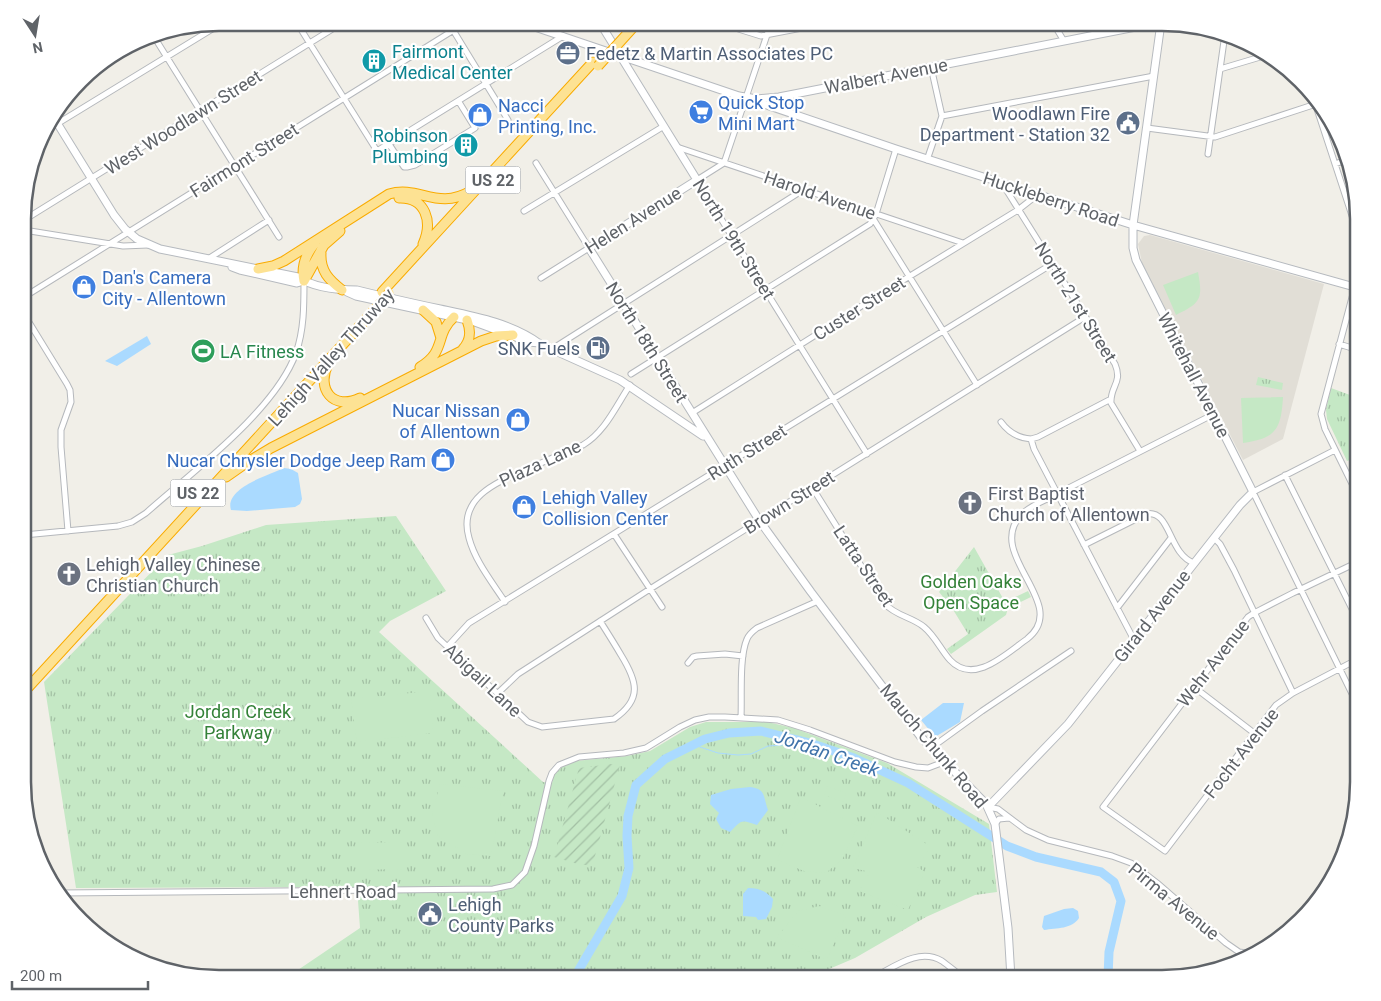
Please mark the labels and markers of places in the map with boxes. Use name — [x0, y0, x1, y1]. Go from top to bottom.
office icon: Fedetz & Martin Associates PC — [555, 40, 581, 66]
place label: Fairmont Medical Center — [392, 41, 513, 83]
place label: Fedetz & Martin Associates PC — [586, 43, 833, 64]
building icon: Fairmont Medical Center — [361, 48, 387, 74]
place label: Quick Stop Mini Mart — [718, 92, 804, 134]
place label: Nacci Printing, Inc. — [498, 95, 597, 137]
supermarket icon: Quick Stop Mini Mart — [688, 99, 714, 125]
shop icon: Nacci Printing, Inc. — [467, 102, 493, 128]
place label: Woodlawn Fire Department - Station 32 — [920, 103, 1110, 145]
public building icon: Woodlawn Fire Department - Station 32 — [1115, 110, 1141, 136]
place label: Robinson Plumbing — [372, 125, 448, 167]
building icon: Robinson Plumbing — [453, 132, 479, 158]
place label: Dan's Camera City - Allentown — [102, 267, 226, 309]
shop icon: Dan's Camera City - Allentown — [71, 274, 97, 300]
fuel station icon: SNK Fuels — [585, 335, 611, 361]
sports icon: LA Fitness — [190, 338, 216, 364]
place label: SNK Fuels — [498, 338, 580, 359]
place label: LA Fitness — [220, 341, 304, 362]
place label: Nucar Nissan of Allentown — [392, 400, 500, 442]
shop icon: Nucar Nissan of Allentown — [505, 407, 531, 433]
shop icon: Nucar Chrysler Dodge Jeep Ram — [430, 447, 456, 473]
place label: Nucar Chrysler Dodge Jeep Ram — [167, 450, 426, 471]
place label: First Baptist Church of Allentown — [988, 483, 1150, 525]
place label: Lehigh Valley Collision Center — [542, 487, 668, 529]
church icon: First Baptist Church of Allentown — [957, 490, 983, 516]
shop icon: Lehigh Valley Collision Center — [511, 494, 537, 520]
place label: Lehigh Valley Chinese Christian Church — [86, 554, 260, 596]
church icon: Lehigh Valley Chinese Christian Church — [56, 561, 82, 587]
place label: Lehigh County Parks — [448, 894, 554, 936]
public building icon: Lehigh County Parks — [417, 901, 443, 927]

